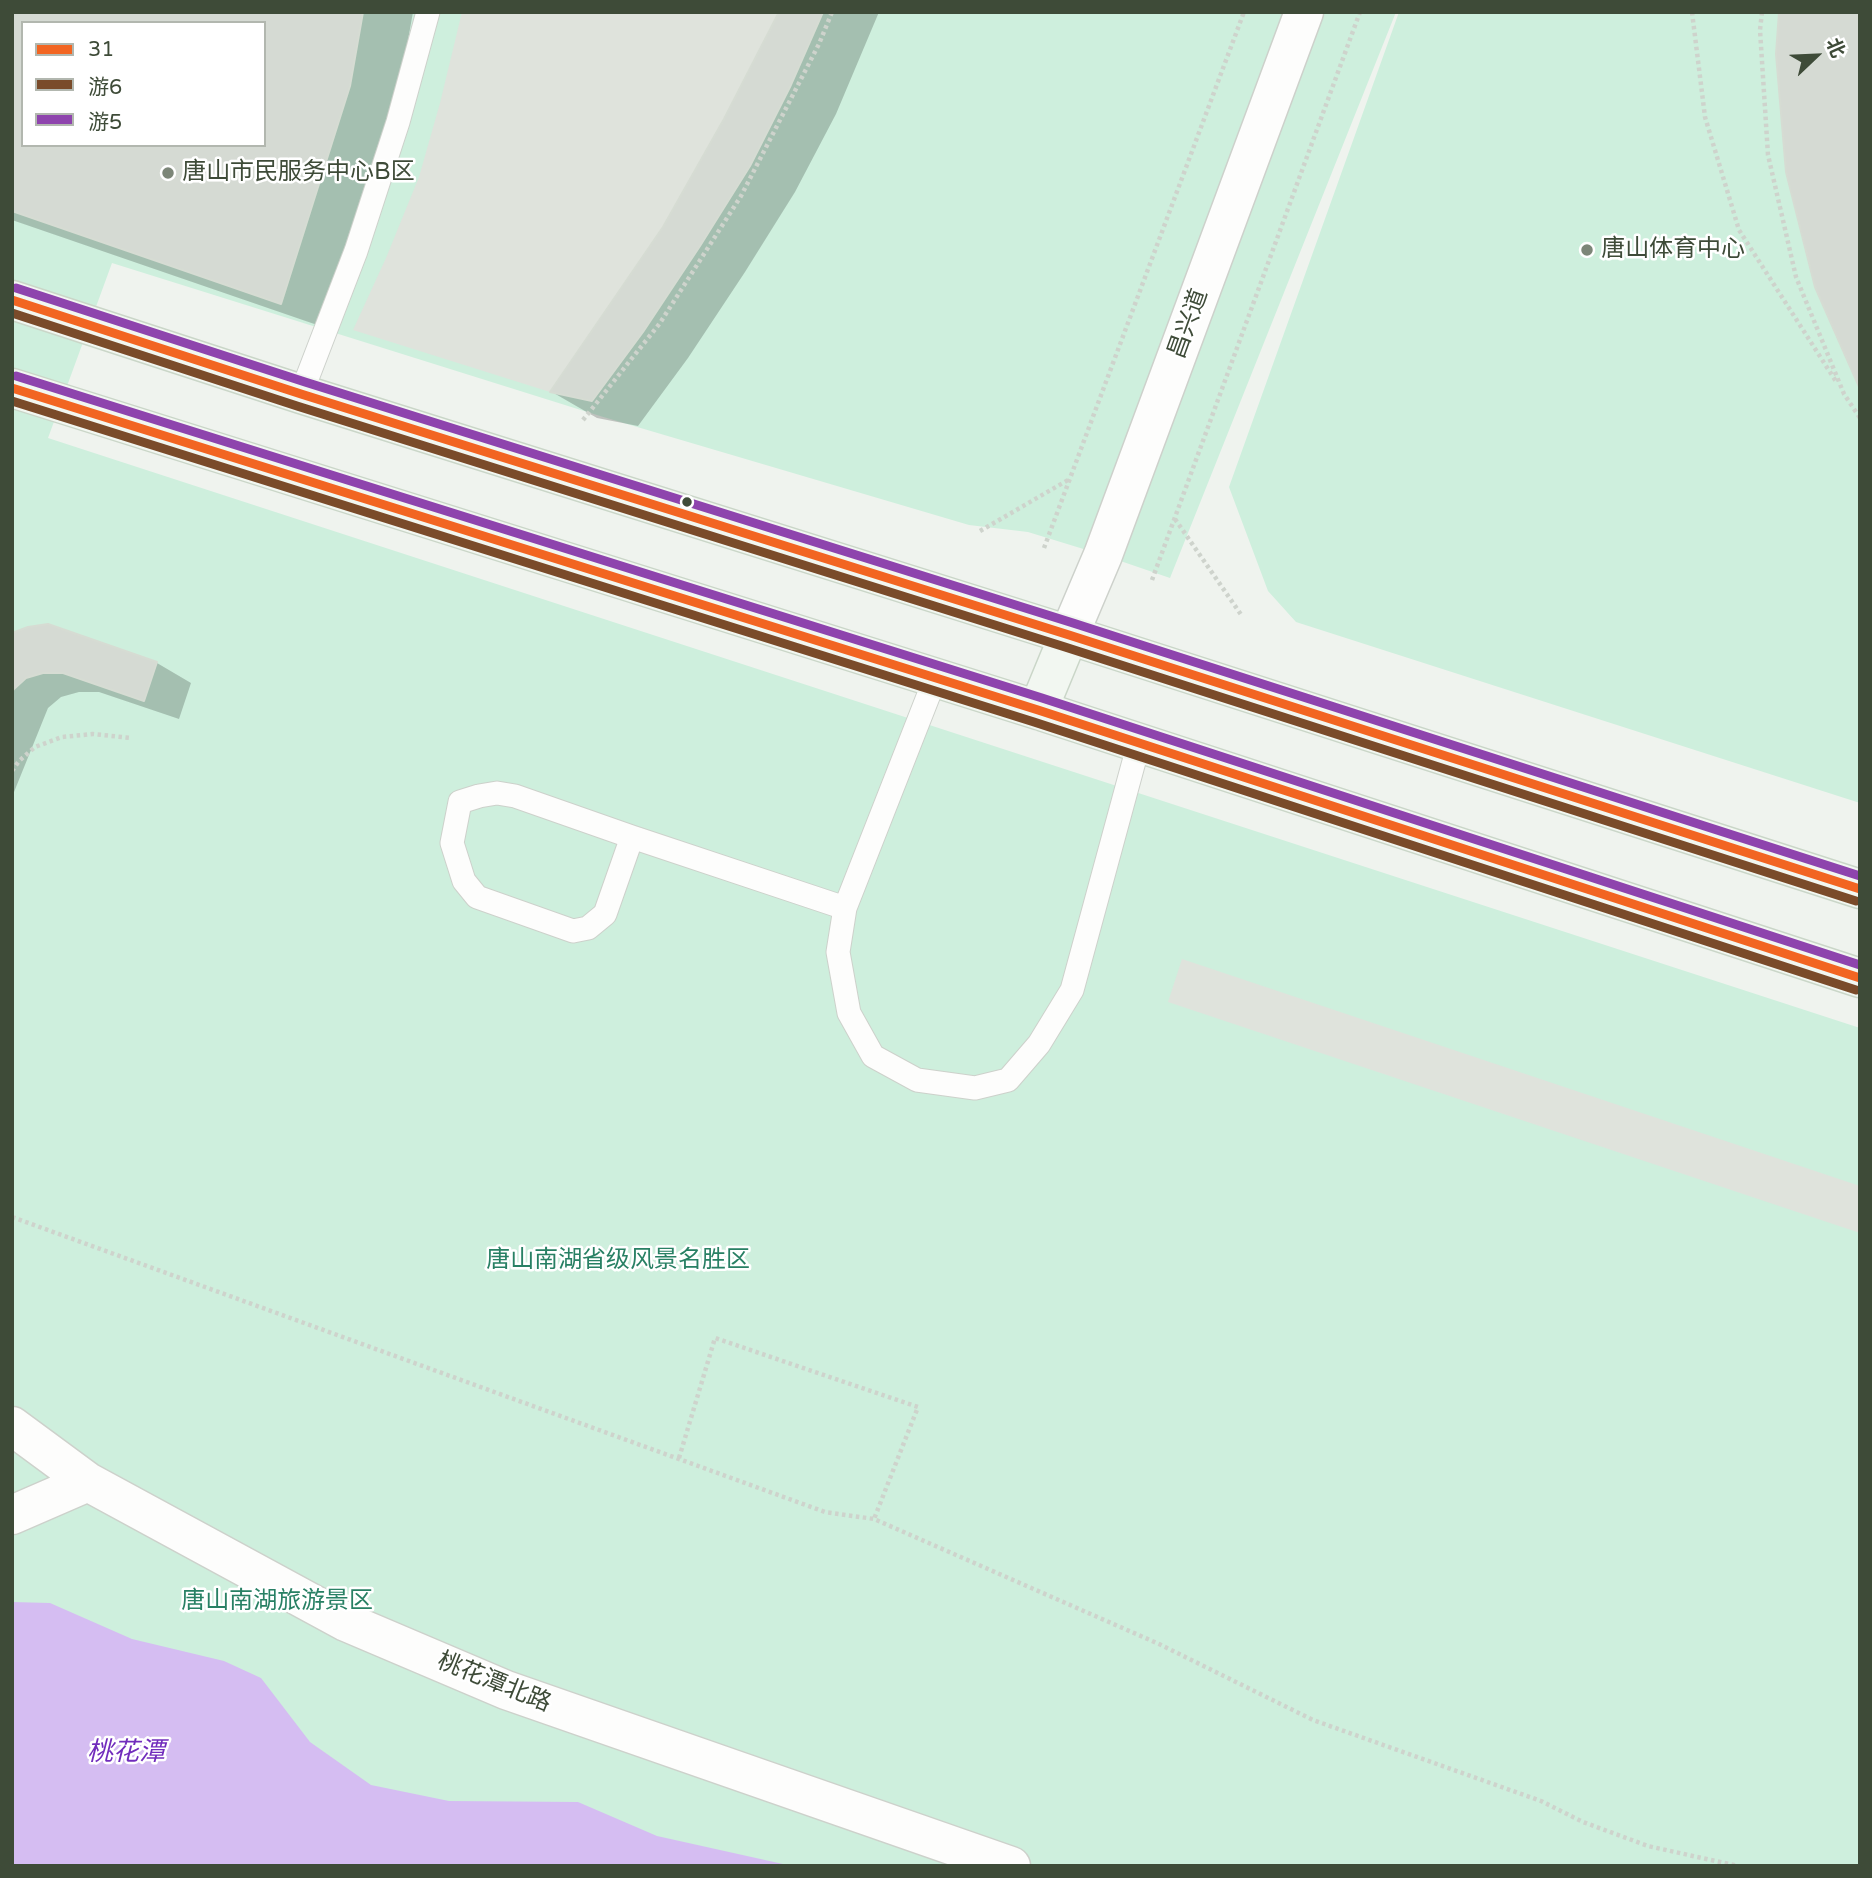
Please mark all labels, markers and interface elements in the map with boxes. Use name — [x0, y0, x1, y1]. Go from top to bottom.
legend — [21, 21, 266, 147]
north arrow — [1781, 21, 1851, 91]
text: 北 — [1821, 35, 1849, 61]
text: 31 — [88, 37, 114, 62]
text: 游6 — [88, 75, 122, 100]
text: 游5 — [88, 110, 122, 135]
place label: 唐山市民服务中心B区 — [182, 159, 415, 187]
marker: 唐山市民服务中心B区 — [160, 165, 176, 181]
place label: 唐山体育中心 — [1601, 236, 1745, 264]
marker: 唐山体育中心 — [1579, 242, 1595, 258]
street label: 昌兴道 — [1163, 285, 1215, 363]
unlabelled marker — [680, 495, 694, 509]
park label: 唐山南湖省级风景名胜区 — [486, 1247, 750, 1275]
park label: 唐山南湖旅游景区 — [181, 1588, 373, 1616]
street label: 桃花潭北路 — [433, 1647, 555, 1719]
water label: 桃花潭 — [87, 1737, 165, 1769]

